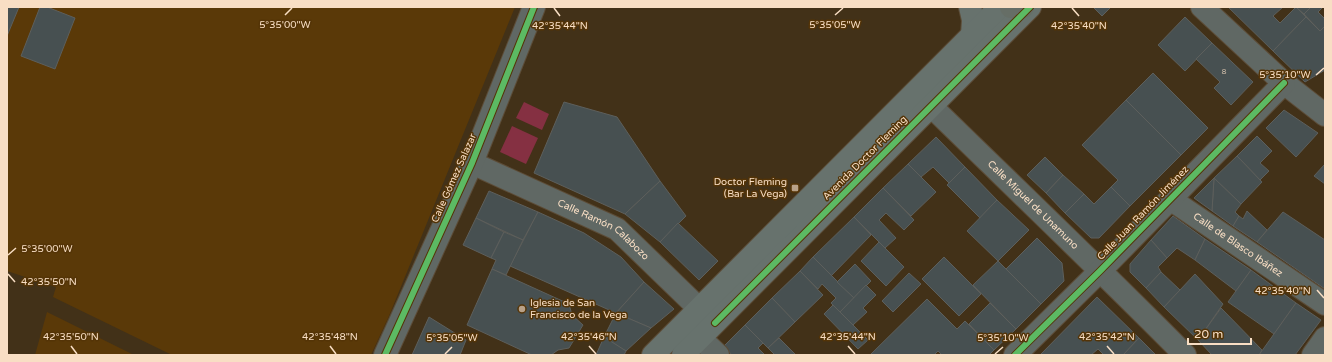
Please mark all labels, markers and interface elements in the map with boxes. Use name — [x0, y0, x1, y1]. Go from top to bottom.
text: 5°35'00"W — [259, 19, 311, 31]
text: 5°35'05"W — [809, 19, 861, 31]
text: 42°35'44"N — [532, 20, 588, 32]
text: 42°35'40"N — [1051, 20, 1107, 32]
house number: 8 — [1221, 67, 1227, 76]
text: 5°35'10"W — [1259, 69, 1311, 81]
street label: Avenida Doctor Fleming — [820, 113, 910, 203]
street label: Calle Gómez Salazar — [429, 131, 479, 224]
street label: Calle Miguel de Unamuno — [985, 158, 1081, 252]
street label: Calle Juan Ramón Jiménez — [1095, 163, 1191, 263]
place label: Doctor Fleming (Bar La Vega) — [714, 176, 787, 200]
marker: Doctor Fleming (Bar La Vega) — [790, 183, 800, 193]
street label: Calle Ramón Calabozo — [556, 197, 651, 263]
street label: Calle de Blasco Ibáñez — [1191, 210, 1285, 280]
text: 5°35'00"W — [21, 243, 73, 255]
text: 42°35'50"N — [21, 276, 77, 288]
text: 42°35'40"N — [1255, 285, 1311, 297]
place label: Iglesia de San Francisco de la Vega — [530, 297, 627, 321]
marker: Iglesia de San Francisco de la Vega — [517, 304, 527, 314]
scale bar — [1188, 320, 1251, 346]
text: 20 m — [1194, 327, 1223, 341]
text: 42°35'50"N — [43, 331, 99, 343]
text: 42°35'48"N — [302, 331, 358, 343]
text: 42°35'46"N — [561, 331, 617, 343]
text: 42°35'44"N — [820, 331, 876, 343]
text: 42°35'42"N — [1079, 331, 1135, 343]
text: 5°35'05"W — [426, 332, 478, 344]
text: 5°35'10"W — [977, 332, 1029, 344]

